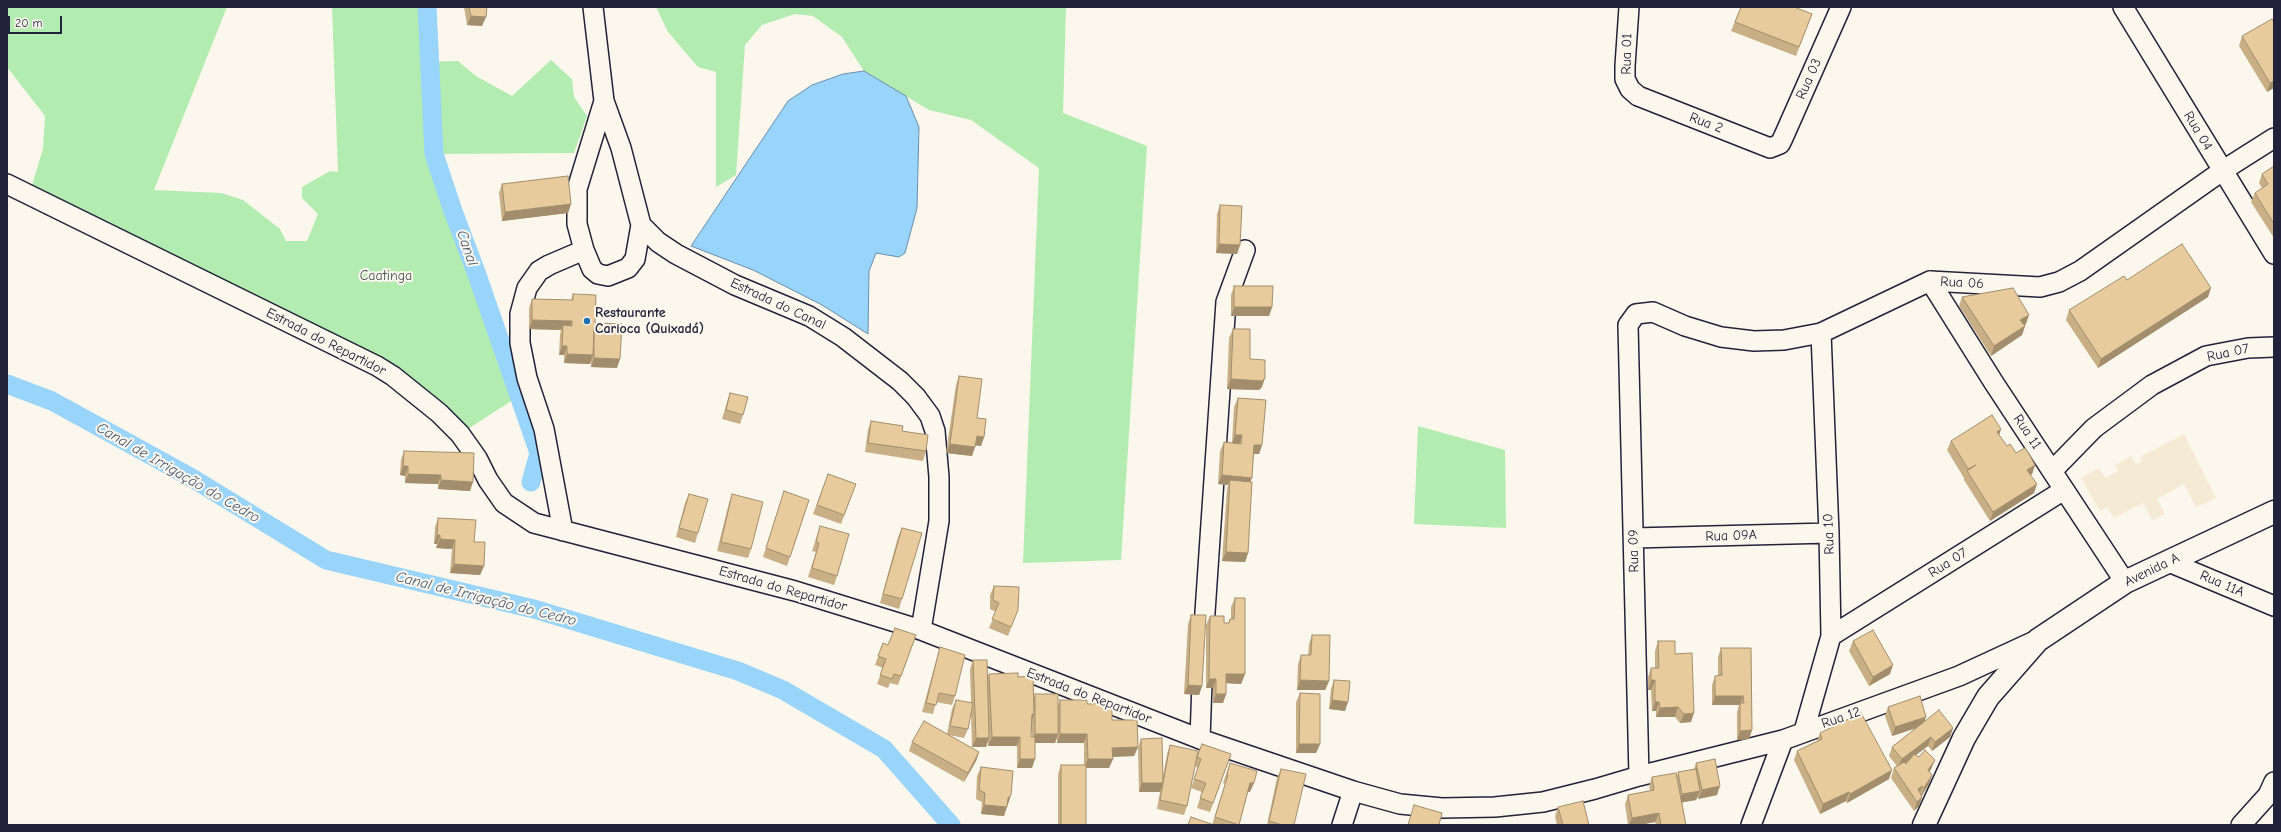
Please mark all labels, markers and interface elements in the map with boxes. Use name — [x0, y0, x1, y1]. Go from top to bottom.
scale bar — [10, 8, 64, 34]
text: 20 m — [15, 16, 43, 30]
street label: Rua 01 — [1618, 33, 1636, 75]
street label: Rua 03 — [1793, 56, 1825, 102]
street label: Rua 04 — [2180, 108, 2216, 154]
street label: Rua 2 — [1687, 109, 1725, 137]
water label: Canal — [453, 228, 481, 268]
park label: Caatinga — [360, 268, 412, 284]
street label: Rua 06 — [1940, 273, 1984, 293]
street label: Estrada do Canal — [728, 275, 828, 333]
street label: Estrada do Repartidor — [263, 304, 389, 380]
place label: Restaurante Carioca (Quixadá) — [595, 305, 704, 338]
marker: Restaurante Carioca (Quixadá) — [582, 316, 592, 326]
street label: Rua 07 — [2205, 340, 2251, 366]
street label: Rua 11 — [2009, 411, 2045, 453]
water label: Canal de Irrigação do Cedro — [93, 419, 263, 527]
street label: Rua 10 — [1820, 513, 1838, 555]
street label: Rua 09A — [1705, 527, 1757, 545]
street label: Rua 09 — [1625, 529, 1643, 573]
street label: Rua 07 — [1926, 545, 1970, 581]
street label: Avenida A — [2122, 549, 2182, 591]
street label: Estrada do Repartidor — [717, 563, 849, 615]
street label: Rua 11A — [2197, 567, 2247, 601]
water label: Canal de Irrigação do Cedro — [394, 568, 578, 630]
street label: Estrada do Repartidor — [1024, 664, 1154, 728]
street label: Rua 12 — [1819, 704, 1863, 732]

